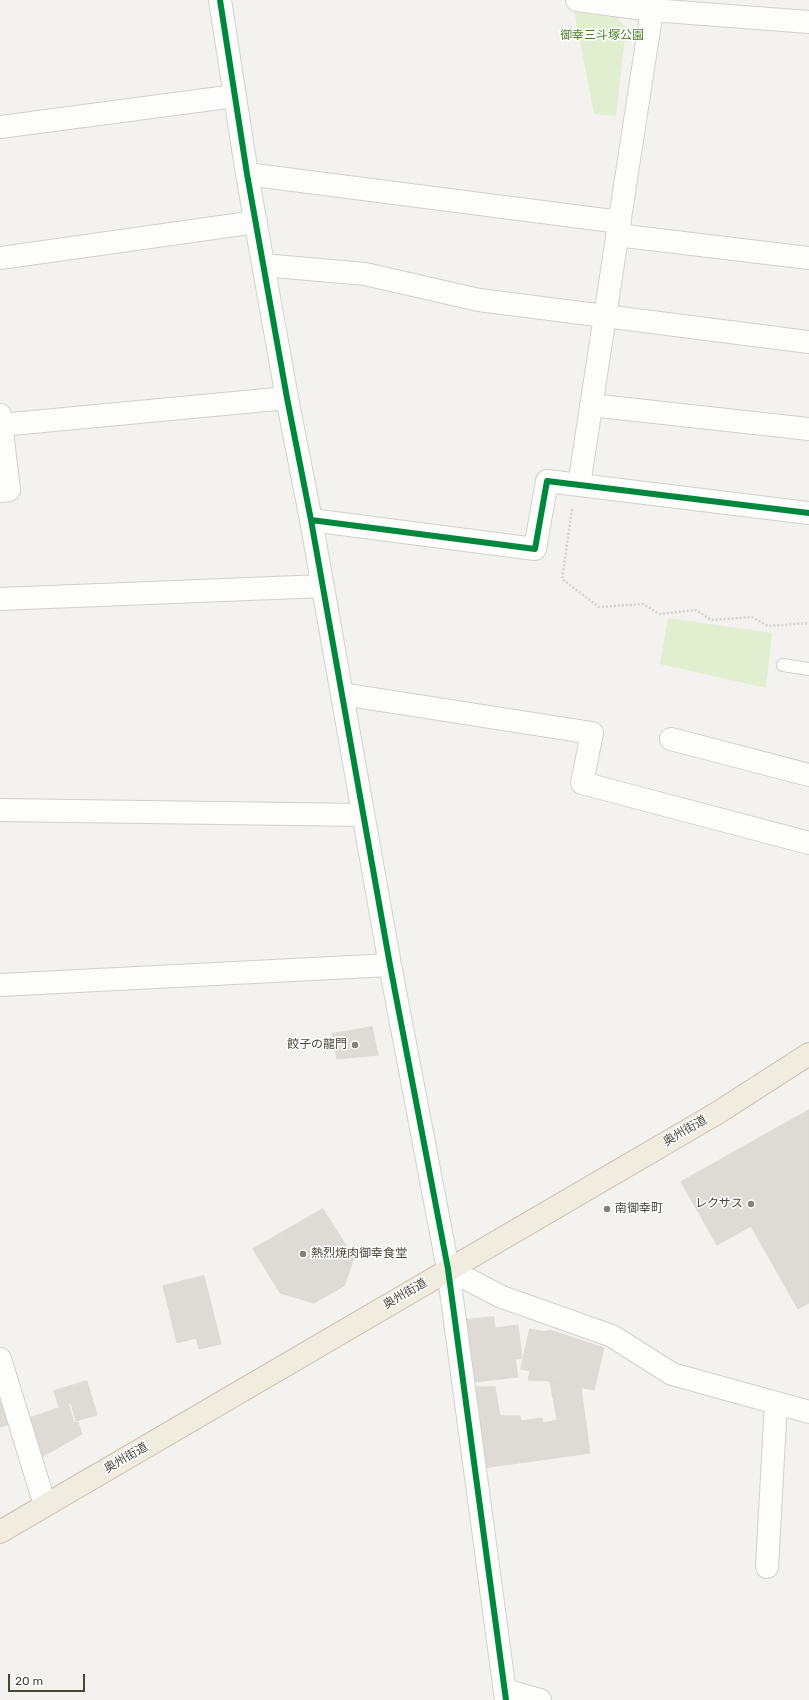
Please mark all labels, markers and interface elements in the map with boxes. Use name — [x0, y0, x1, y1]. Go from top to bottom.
park label: 御幸三斗塚公園 — [560, 29, 644, 43]
place label: 餃子の龍門 — [287, 1038, 347, 1052]
marker: 餃子の龍門 — [350, 1040, 360, 1050]
street label: 奥州街道 — [661, 1113, 709, 1149]
place label: レクサス — [695, 1197, 743, 1211]
marker: レクサス — [746, 1199, 756, 1209]
place label: 南御幸町 — [615, 1202, 663, 1216]
marker: 南御幸町 — [602, 1204, 612, 1214]
place label: 熱烈焼肉御幸食堂 — [311, 1247, 407, 1261]
marker: 熱烈焼肉御幸食堂 — [298, 1249, 308, 1259]
street label: 奥州街道 — [381, 1276, 429, 1312]
street label: 奥州街道 — [102, 1440, 150, 1476]
scale bar — [10, 1666, 87, 1692]
text: 20 m — [15, 1674, 43, 1688]

